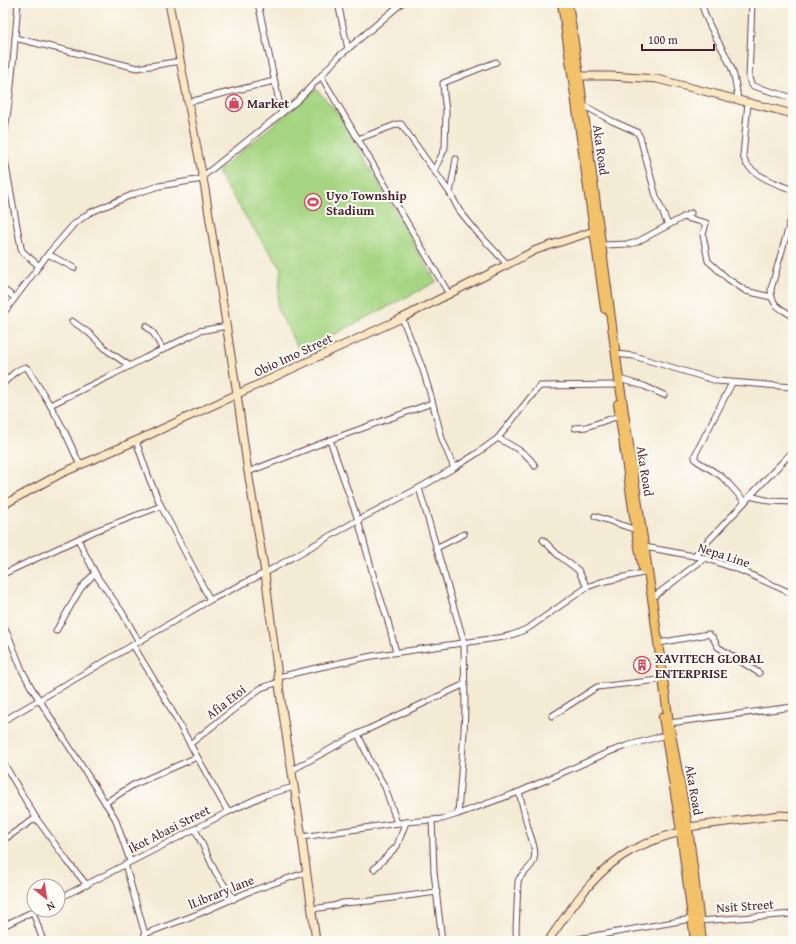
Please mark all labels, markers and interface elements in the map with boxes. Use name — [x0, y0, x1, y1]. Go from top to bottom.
scale bar — [642, 26, 714, 52]
text: 100 m — [648, 31, 678, 48]
shop icon: Market — [224, 93, 244, 113]
place label: Market — [247, 94, 289, 113]
street label: Aka Road — [588, 124, 614, 176]
place label: Uyo Township Stadium — [326, 186, 407, 220]
sports icon: Uyo Township Stadium — [303, 192, 323, 212]
street label: Obio Imo Street — [251, 328, 336, 382]
street label: Aka Road — [632, 444, 658, 498]
street label: Nepa Line — [695, 538, 753, 572]
place label: XAVITECH GLOBAL ENTERPRISE — [655, 649, 764, 683]
building icon: XAVITECH GLOBAL ENTERPRISE — [632, 655, 652, 675]
street label: Afia Etoi — [202, 680, 250, 724]
street label: Aka Road — [680, 763, 708, 817]
street label: Ikot Abasi Street — [125, 800, 214, 858]
street label: lLibrary lane — [185, 870, 257, 914]
north arrow — [26, 878, 66, 918]
street label: Nsit Street — [716, 894, 775, 917]
text: N — [43, 898, 58, 916]

